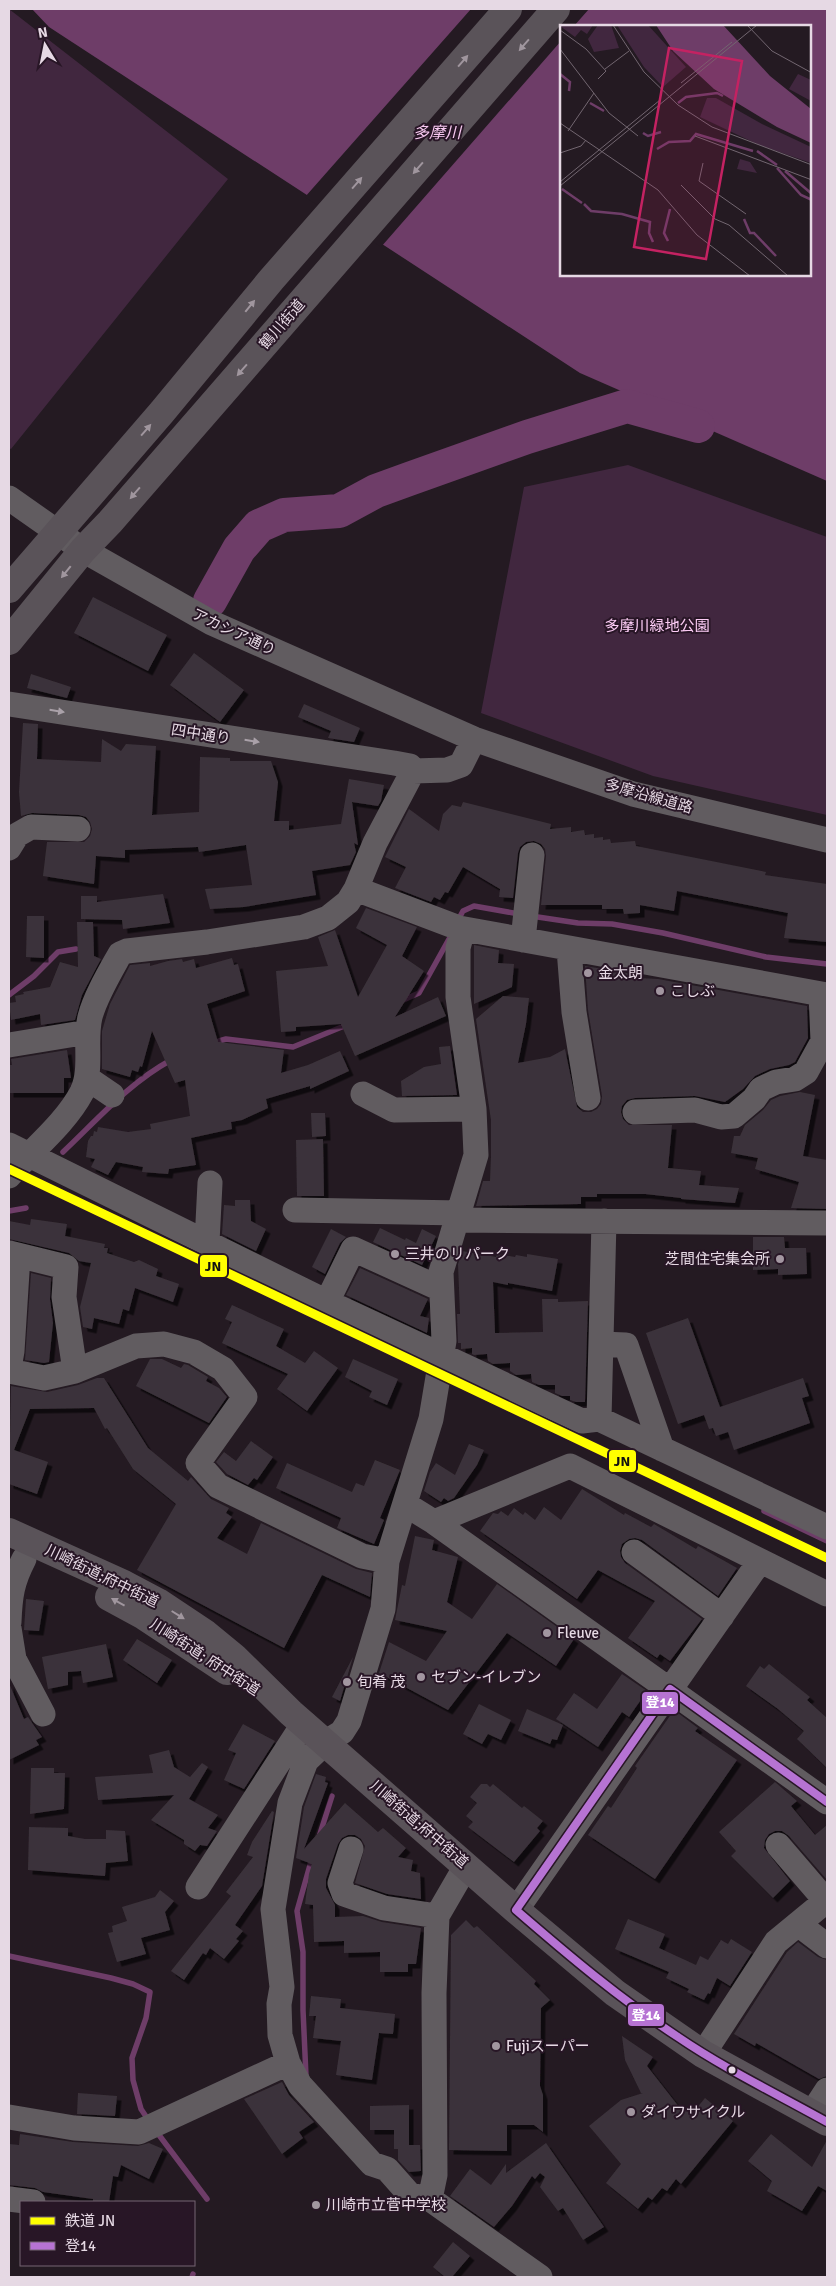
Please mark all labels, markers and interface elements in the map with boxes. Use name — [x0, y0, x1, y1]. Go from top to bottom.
north arrow — [20, 20, 70, 70]
text: N — [37, 23, 49, 42]
inset map — [560, 25, 811, 276]
one-way arrow — [518, 39, 530, 51]
one-way arrow — [458, 54, 469, 67]
water label: 多摩川 — [413, 123, 463, 143]
one-way arrow — [412, 162, 423, 175]
one-way arrow — [351, 178, 363, 190]
street label: 鶴川街道 — [256, 295, 308, 353]
one-way arrow — [245, 300, 256, 313]
one-way arrow — [236, 363, 247, 376]
one-way arrow — [140, 425, 152, 437]
one-way arrow — [129, 486, 141, 498]
one-way arrow — [60, 565, 71, 578]
street label: アカシア通り — [189, 605, 279, 659]
park label: 多摩川緑地公園 — [604, 617, 710, 635]
one-way arrow — [49, 708, 65, 716]
street label: 四中通り — [170, 720, 232, 748]
one-way arrow — [244, 738, 260, 746]
street label: 多摩沿線道路 — [603, 775, 695, 817]
place label: 金太朗 — [598, 964, 643, 982]
marker: 金太朗 — [582, 967, 594, 979]
place label: こしぶ — [670, 982, 715, 1000]
marker: こしぶ — [654, 985, 666, 997]
place label: 三井のリパーク — [405, 1245, 510, 1263]
marker: 三井のリパーク — [389, 1248, 401, 1260]
place label: 芝間住宅集会所 — [665, 1250, 770, 1268]
marker: 芝間住宅集会所 — [774, 1253, 786, 1265]
line badge: JN — [199, 1254, 228, 1278]
text: JN — [205, 1258, 221, 1275]
line badge: JN — [608, 1449, 637, 1473]
text: JN — [614, 1453, 630, 1470]
street label: 川崎街道;府中街道 — [42, 1541, 162, 1611]
one-way arrow — [110, 1598, 125, 1606]
one-way arrow — [172, 1610, 185, 1619]
street label: 川崎街道; 府中街道 — [147, 1615, 263, 1699]
place label: Fleuve — [557, 1624, 599, 1642]
marker: Fleuve — [541, 1627, 553, 1639]
place label: セブン-イレブン — [431, 1668, 541, 1686]
marker: セブン-イレブン — [415, 1671, 427, 1683]
place label: 旬肴 茂 — [357, 1673, 405, 1691]
marker: 旬肴 茂 — [341, 1676, 353, 1688]
line badge: 登14 — [641, 1691, 679, 1715]
text: 登14 — [645, 1694, 675, 1711]
street label: 川崎街道;府中街道 — [366, 1777, 472, 1871]
line badge: 登14 — [627, 2003, 665, 2027]
text: 登14 — [631, 2007, 661, 2024]
place label: Fujiスーパー — [506, 2037, 590, 2055]
marker: Fujiスーパー — [490, 2040, 502, 2052]
unlabelled marker — [727, 2065, 737, 2075]
place label: ダイワサイクル — [641, 2103, 745, 2121]
marker: ダイワサイクル — [625, 2106, 637, 2118]
place label: 川崎市立菅中学校 — [326, 2196, 446, 2214]
marker: 川崎市立菅中学校 — [310, 2199, 322, 2211]
legend — [20, 2201, 195, 2266]
text: 鉄道 JN — [65, 2212, 115, 2230]
text: 登14 — [65, 2237, 96, 2255]

